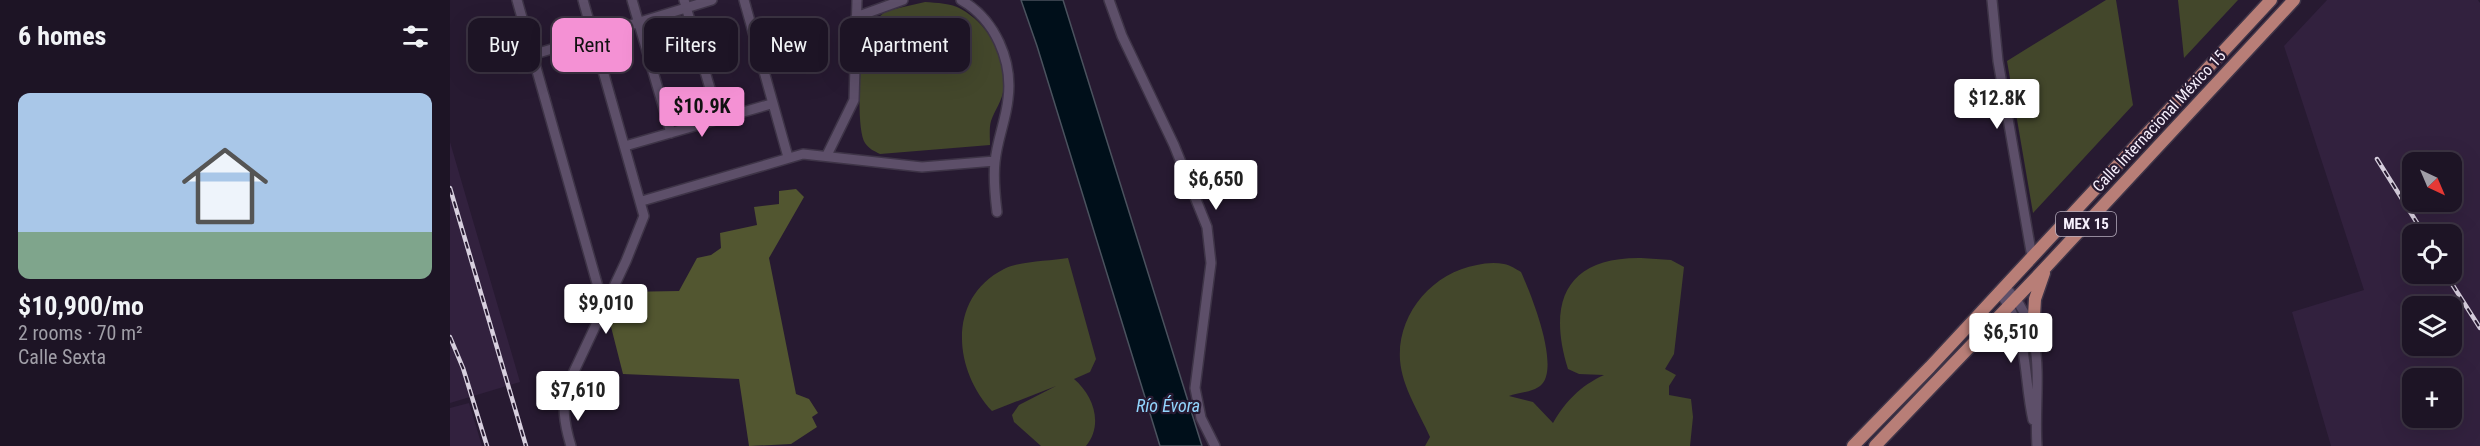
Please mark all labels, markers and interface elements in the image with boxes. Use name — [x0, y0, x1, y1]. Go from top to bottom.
chip: Buy — [468, 18, 540, 72]
chip: Rent — [552, 18, 632, 72]
chip: Filters — [644, 18, 738, 72]
chip: New — [750, 18, 828, 72]
chip: Apartment — [840, 18, 970, 72]
icon: filters — [399, 20, 432, 53]
text: 6 homes — [18, 21, 106, 51]
street label: Calle Internacional México 15 — [2088, 46, 2230, 196]
pin: $12.8K — [1948, 79, 2046, 130]
text: $12.8K — [1968, 86, 2026, 110]
pin: $10.9K — [653, 87, 751, 138]
text: $10.9K — [673, 94, 731, 118]
icon: home — [171, 132, 279, 240]
north arrow — [2402, 152, 2462, 212]
map controls — [2402, 152, 2462, 428]
pin: $6,650 — [1167, 160, 1265, 211]
text: $6,650 — [1188, 167, 1244, 191]
road number: MEX 15 — [2056, 212, 2116, 236]
button: locate — [2402, 224, 2462, 284]
pin: $9,010 — [557, 284, 655, 335]
text: $10,900/mo — [18, 291, 144, 321]
text: $9,010 — [578, 291, 634, 315]
button: layers — [2402, 296, 2462, 356]
pin: $6,510 — [1962, 313, 2060, 364]
text: $6,510 — [1983, 320, 2039, 344]
text: 2 rooms · 70 m² — [18, 321, 143, 345]
text: Calle Sexta — [18, 345, 106, 369]
button: + — [2402, 368, 2462, 428]
pin: $7,610 — [529, 371, 627, 422]
text: $7,610 — [550, 378, 606, 402]
water label: Río Évora — [1136, 395, 1200, 416]

